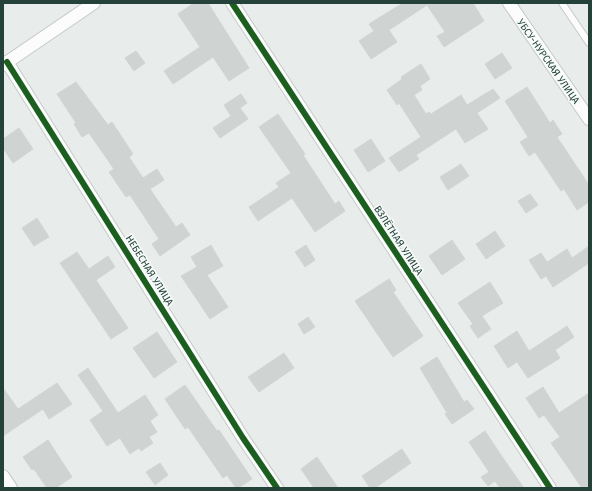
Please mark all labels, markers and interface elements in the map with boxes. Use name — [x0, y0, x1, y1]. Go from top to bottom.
street label: УБСУ-НУРСКАЯ УЛИЦА — [514, 17, 582, 106]
street label: ВЗЛЁТНАЯ УЛИЦА — [371, 203, 427, 278]
street label: НЕБЕСНАЯ УЛИЦА — [123, 233, 176, 308]

